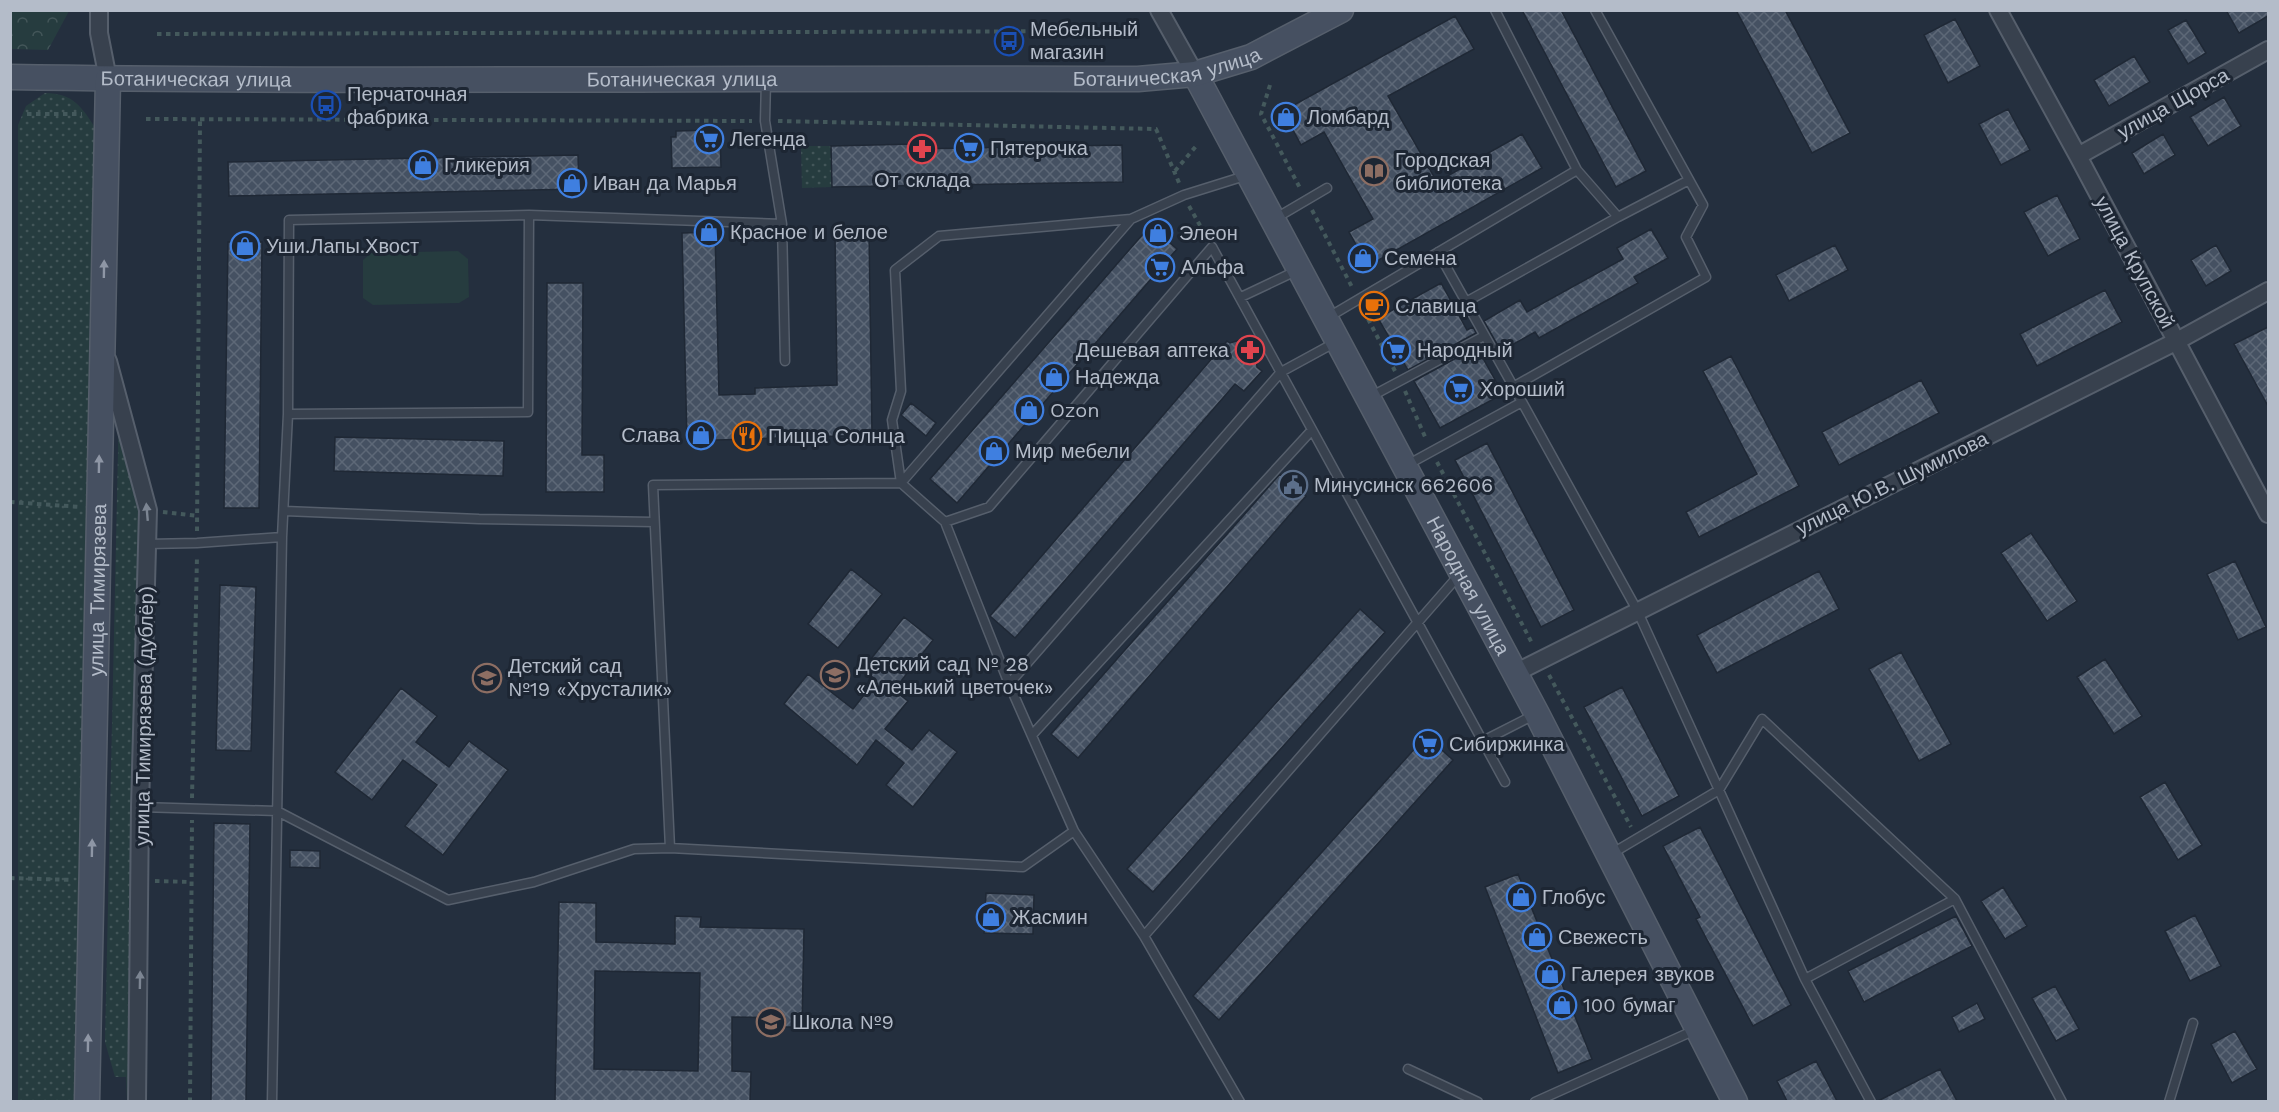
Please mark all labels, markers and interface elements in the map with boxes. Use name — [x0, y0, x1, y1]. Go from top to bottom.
place label: Мебельный магазин — [1030, 17, 1138, 64]
bus stop icon: Мебельный магазин — [993, 25, 1025, 57]
street label: Ботаническая улица — [1073, 42, 1266, 91]
street label: улица Щорса — [2113, 62, 2234, 144]
street label: Ботаническая улица — [101, 66, 292, 92]
street label: Ботаническая улица — [587, 67, 778, 91]
place label: Перчаточная фабрика — [347, 82, 467, 129]
bus stop icon: Перчаточная фабрика — [310, 89, 342, 121]
shop icon: Ломбард — [1270, 101, 1302, 133]
place label: Ломбард — [1307, 105, 1390, 129]
supermarket icon: Легенда — [693, 123, 725, 155]
place label: Легенда — [730, 127, 807, 151]
supermarket icon: Пятерочка — [953, 132, 985, 164]
pharmacy icon: От склада — [906, 133, 938, 165]
place label: Пятерочка — [990, 136, 1089, 160]
place label: Городская библиотека — [1395, 148, 1503, 195]
shop icon: Гликерия — [407, 149, 439, 181]
place label: Гликерия — [444, 153, 530, 177]
library icon: Городская библиотека — [1358, 155, 1390, 187]
shop icon: Иван да Марья — [556, 167, 588, 199]
place label: От склада — [874, 168, 971, 192]
place label: Иван да Марья — [593, 171, 737, 195]
street label: улица Крупской — [2090, 192, 2180, 332]
shop icon: Красное и белое — [693, 216, 725, 248]
shop icon: Элеон — [1142, 217, 1174, 249]
place label: Красное и белое — [730, 220, 888, 244]
place label: Элеон — [1179, 221, 1238, 245]
shop icon: Уши.Лапы.Хвост — [229, 230, 261, 262]
place label: Уши.Лапы.Хвост — [266, 234, 419, 258]
shop icon: Семена — [1347, 242, 1379, 274]
place label: Семена — [1384, 246, 1457, 270]
supermarket icon: Альфа — [1144, 251, 1176, 283]
place label: Альфа — [1181, 255, 1245, 279]
one-way arrow — [99, 260, 108, 279]
cafe icon: Славица — [1358, 290, 1390, 322]
place label: Славица — [1395, 294, 1477, 318]
pharmacy icon: Дешевая аптека — [1234, 334, 1266, 366]
supermarket icon: Народный — [1380, 334, 1412, 366]
place label: Дешевая аптека — [1076, 338, 1230, 362]
place label: Народный — [1417, 338, 1513, 362]
shop icon: Надежда — [1038, 361, 1070, 393]
place label: Надежда — [1075, 365, 1160, 389]
supermarket icon: Хороший — [1443, 373, 1475, 405]
place label: Хороший — [1480, 377, 1565, 401]
shop icon: Ozon — [1013, 394, 1045, 426]
place label: Ozon — [1050, 398, 1100, 422]
shop icon: Слава — [685, 419, 717, 451]
restaurant icon: Пицца Солнца — [731, 420, 763, 452]
place label: Слава — [621, 423, 681, 447]
place label: Пицца Солнца — [768, 424, 906, 448]
street label: улица Ю.В. Шумилова — [1792, 426, 1993, 540]
shop icon: Мир мебели — [978, 435, 1010, 467]
place label: Мир мебели — [1015, 439, 1130, 463]
one-way arrow — [94, 455, 104, 474]
public building icon: Минусинск 662606 — [1277, 469, 1309, 501]
place label: Минусинск 662606 — [1314, 473, 1493, 497]
street label: улица Тимирязева — [84, 503, 111, 677]
one-way arrow — [142, 503, 152, 522]
street label: Народная улица — [1422, 512, 1516, 660]
street label: улица Тимирязева (дублёр) — [130, 586, 158, 846]
place label: Детский сад № 28 «Аленький цветочек» — [856, 652, 1053, 699]
place label: Детский сад №19 «Хрусталик» — [508, 654, 672, 701]
school or university icon: Детский сад № 28 «Аленький цветочек» — [819, 659, 851, 691]
school or university icon: Детский сад №19 «Хрусталик» — [471, 662, 503, 694]
supermarket icon: Сибиржинка — [1412, 728, 1444, 760]
place label: Сибиржинка — [1449, 732, 1565, 756]
one-way arrow — [87, 839, 97, 858]
shop icon: Глобус — [1505, 881, 1537, 913]
place label: Глобус — [1542, 885, 1606, 909]
shop icon: Жасмин — [975, 901, 1007, 933]
place label: Жасмин — [1012, 905, 1088, 929]
shop icon: Свежесть — [1521, 921, 1553, 953]
place label: Свежесть — [1558, 925, 1648, 949]
shop icon: Галерея звуков — [1534, 958, 1566, 990]
place label: Галерея звуков — [1571, 962, 1715, 986]
one-way arrow — [135, 971, 144, 990]
shop icon: 100 бумаг — [1546, 989, 1578, 1021]
place label: 100 бумаг — [1583, 993, 1675, 1017]
school or university icon: Школа №9 — [755, 1006, 787, 1038]
place label: Школа №9 — [792, 1010, 894, 1034]
one-way arrow — [83, 1034, 93, 1053]

